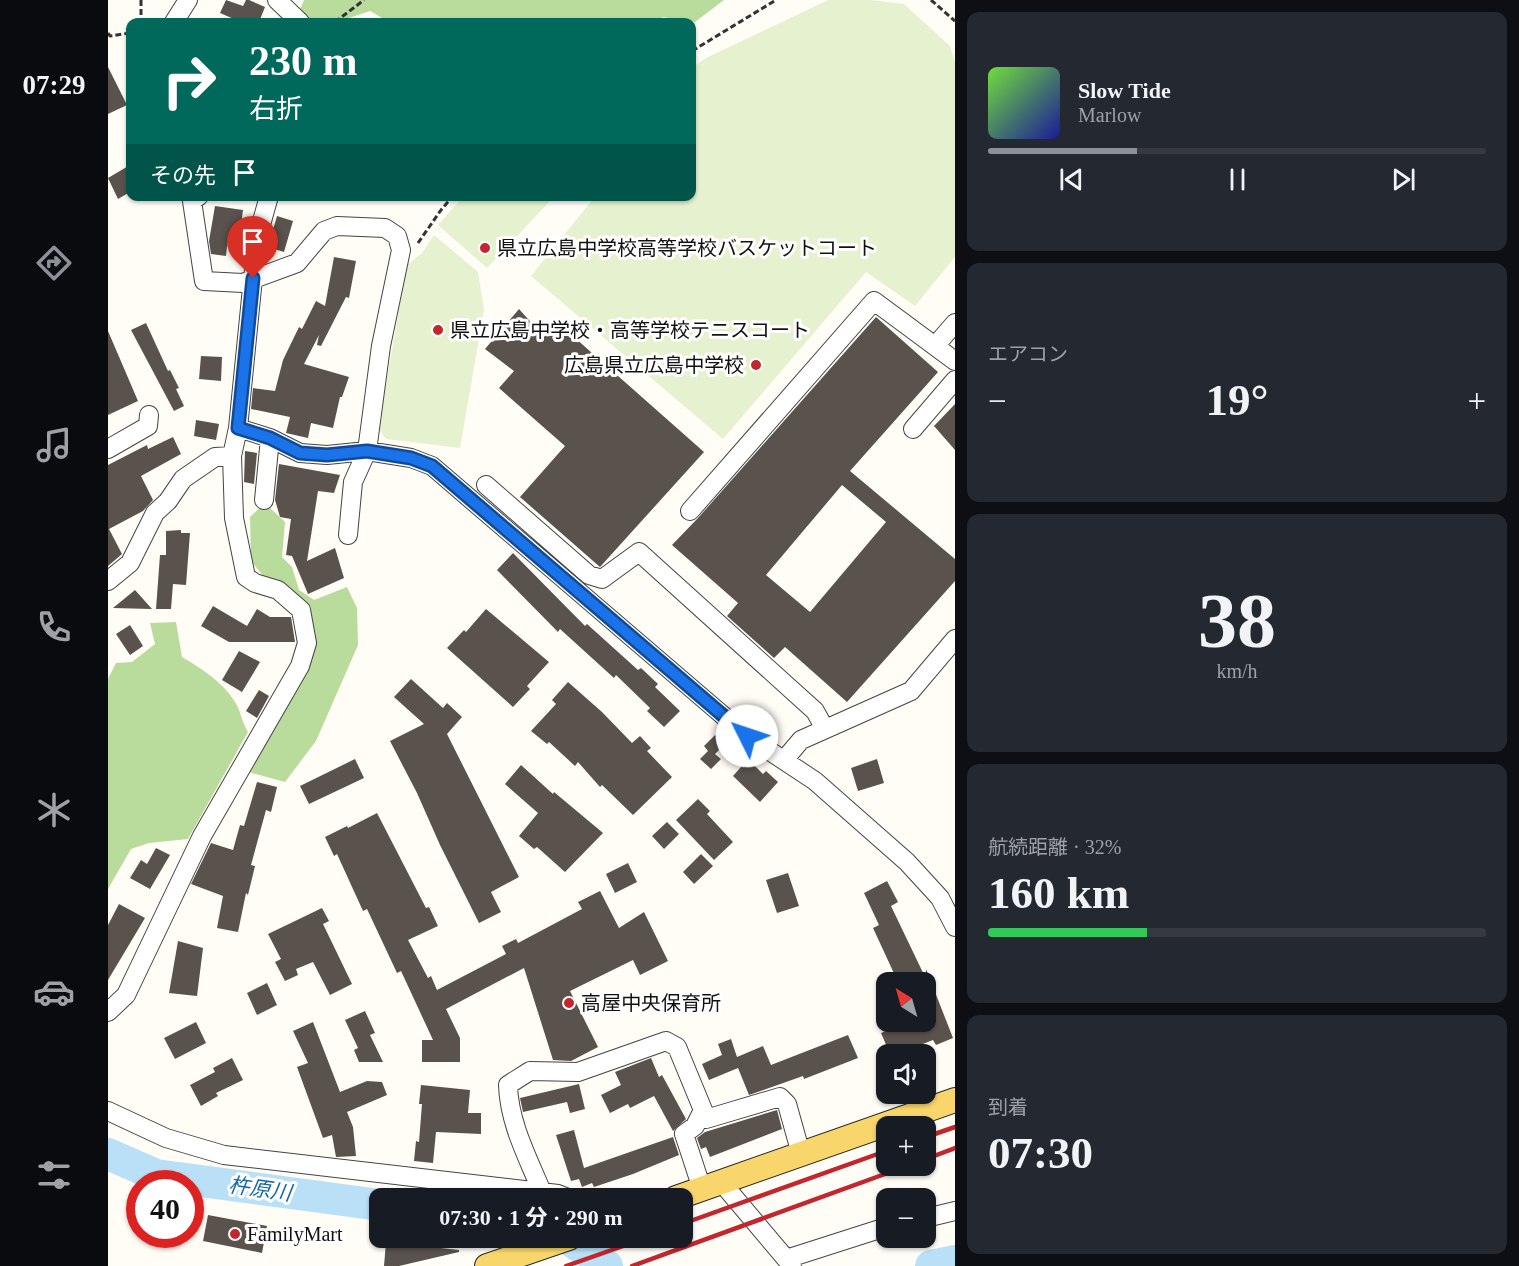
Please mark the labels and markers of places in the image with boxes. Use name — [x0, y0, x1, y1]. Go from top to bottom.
pin — [227, 216, 278, 278]
place label: 県立広島中学校高等学校バスケットコート — [497, 237, 877, 259]
marker: 県立広島中学校高等学校バスケットコート — [478, 241, 492, 255]
place label: 県立広島中学校・高等学校テニスコート — [450, 319, 810, 341]
marker: 県立広島中学校・高等学校テニスコート — [431, 323, 445, 337]
place label: 広島県立広島中学校 — [564, 354, 744, 376]
marker: 広島県立広島中学校 — [749, 358, 763, 372]
place label: 高屋中央保育所 — [581, 992, 721, 1014]
marker: 高屋中央保育所 — [562, 996, 576, 1010]
place label: FamilyMart — [247, 1223, 343, 1246]
marker: FamilyMart — [228, 1227, 242, 1241]

